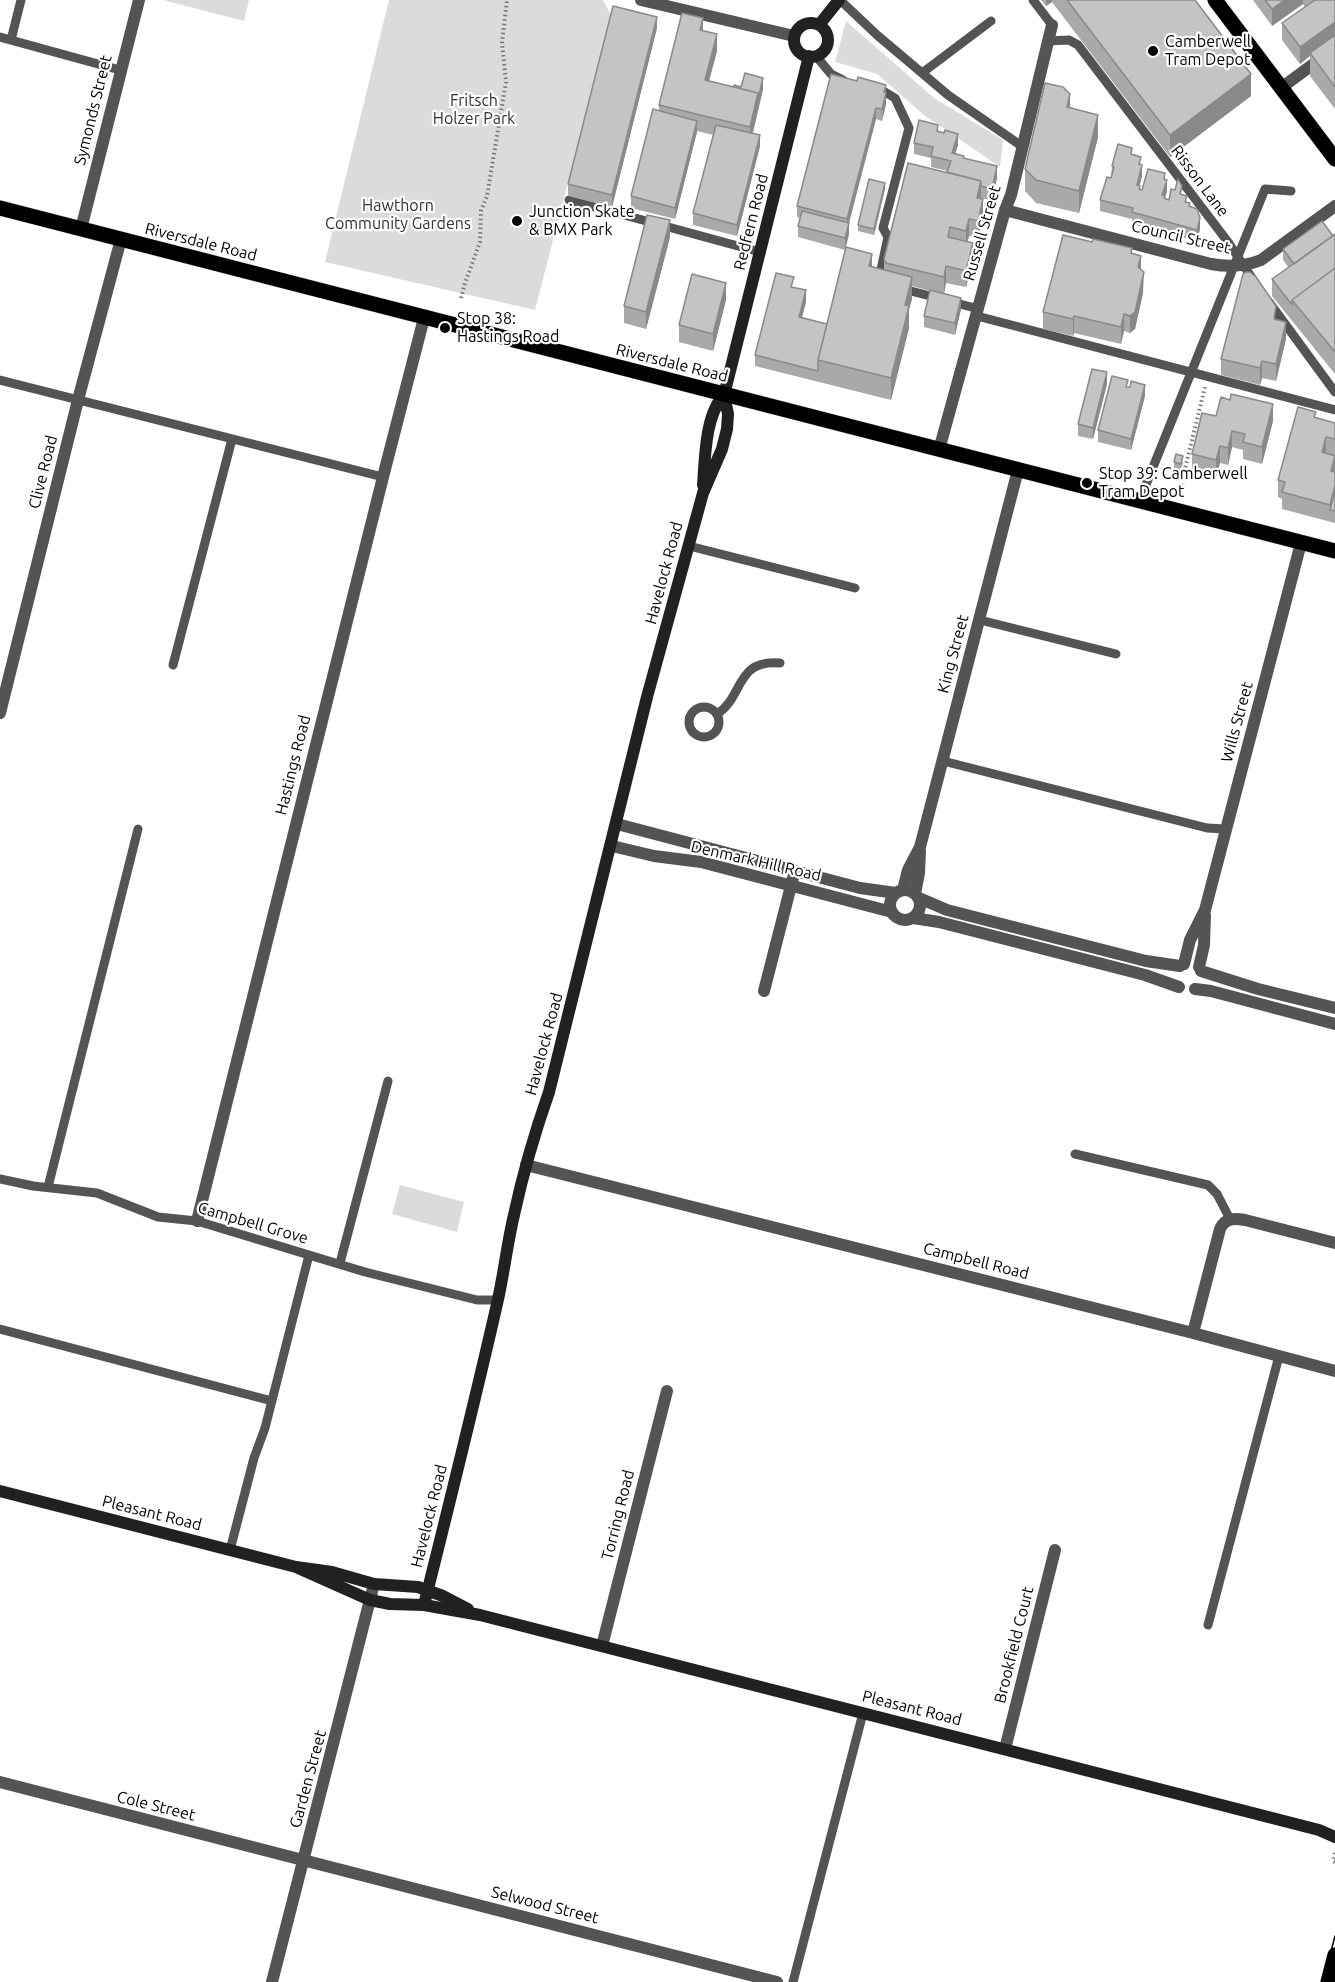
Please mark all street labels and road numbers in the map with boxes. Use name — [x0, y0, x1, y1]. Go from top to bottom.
street label: Symonds Street — [70, 53, 116, 167]
street label: Risson Lane — [1167, 142, 1233, 220]
street label: Redfern Road — [730, 172, 772, 272]
street label: Russell Street — [959, 183, 1005, 283]
street label: Council Street — [1129, 216, 1233, 258]
street label: Riversdale Road — [143, 219, 259, 265]
street label: Riversdale Road — [614, 340, 730, 386]
street label: Clive Road — [25, 433, 61, 511]
street label: Havelock Road — [641, 520, 687, 626]
street label: King Street — [933, 613, 973, 695]
street label: Wills Street — [1217, 680, 1257, 764]
street label: Hastings Road — [271, 713, 315, 817]
street label: Denmark Hill Road — [689, 837, 823, 885]
street label: Havelock Road — [521, 991, 567, 1097]
street label: Campbell Grove — [196, 1198, 310, 1248]
street label: Campbell Road — [921, 1239, 1031, 1283]
street label: Havelock Road — [407, 1462, 451, 1570]
street label: Torring Road — [598, 1468, 638, 1562]
street label: Pleasant Road — [100, 1491, 204, 1535]
street label: Brookfield Court — [990, 1585, 1038, 1705]
street label: Pleasant Road — [860, 1686, 964, 1730]
street label: Garden Street — [286, 1728, 330, 1830]
street label: Cole Street — [115, 1787, 197, 1825]
street label: Selwood Street — [489, 1882, 601, 1928]

